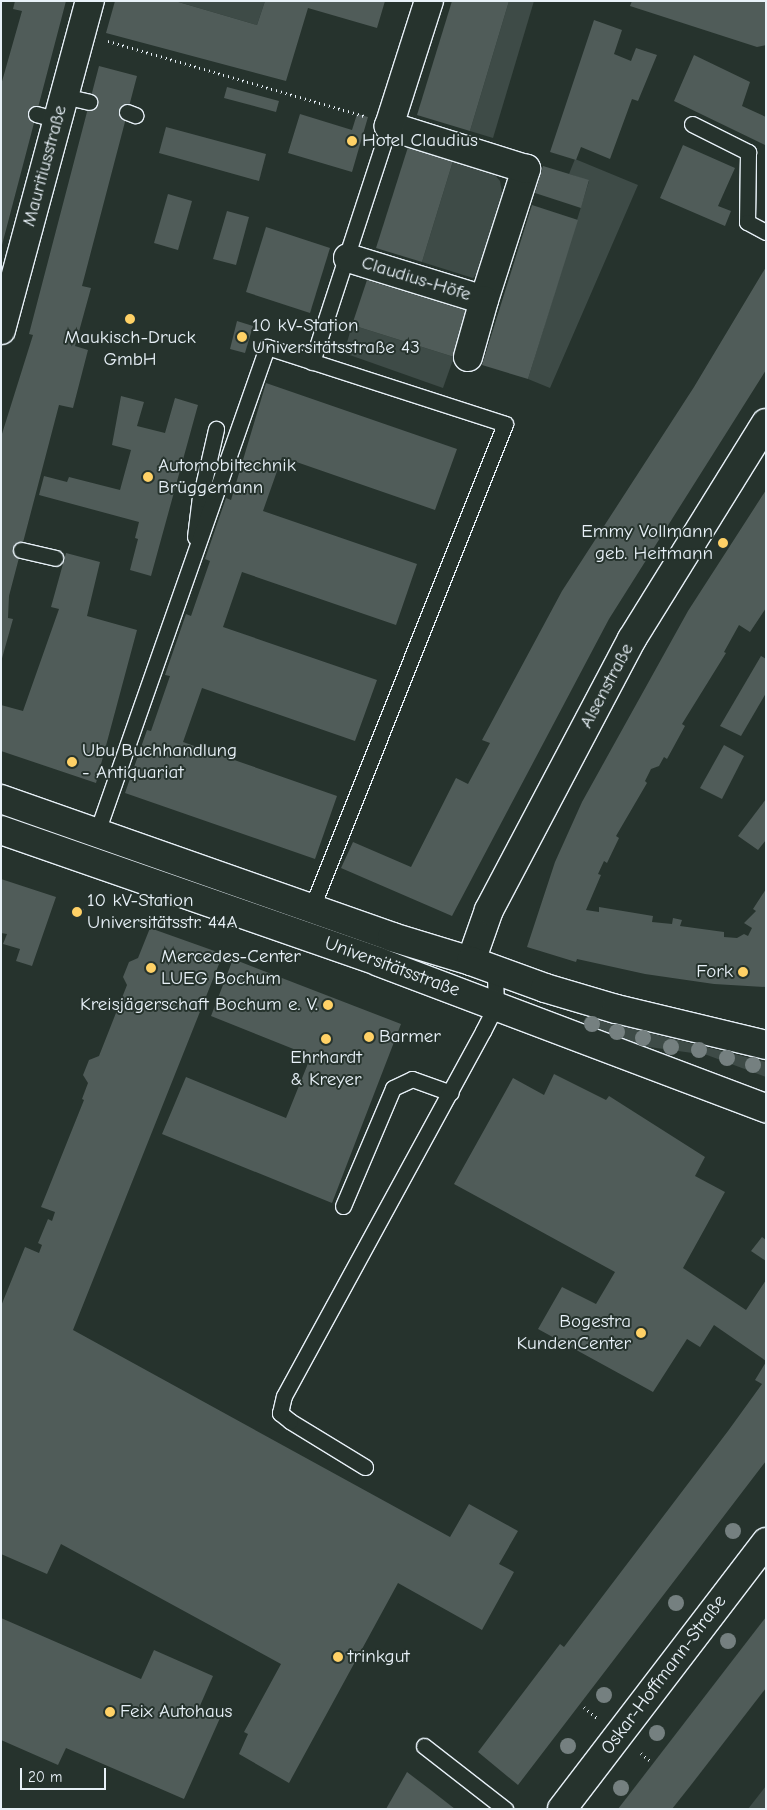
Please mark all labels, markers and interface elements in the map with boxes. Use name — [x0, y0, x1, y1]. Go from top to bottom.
street label: Mauritiusstraße — [18, 103, 72, 229]
place label: Hotel Claudius — [362, 130, 478, 152]
marker: Hotel Claudius — [346, 135, 358, 147]
street label: Claudius-Höfe — [359, 252, 473, 306]
marker: Maukisch-Druck GmbH — [124, 313, 136, 325]
place label: 10 kV-Station Universitätsstraße 43 — [252, 315, 420, 359]
place label: Maukisch-Druck GmbH — [64, 327, 196, 371]
marker: 10 kV-Station Universitätsstraße 43 — [236, 331, 248, 343]
place label: Automobiltechnik Brüggemann — [158, 455, 296, 499]
marker: Automobiltechnik Brüggemann — [142, 471, 154, 483]
place label: Emmy Vollmann geb. Heitmann — [581, 521, 713, 565]
marker: Emmy Vollmann geb. Heitmann — [717, 537, 729, 549]
street label: Alsenstraße — [575, 640, 639, 732]
place label: Ubu Buchhandlung - Antiquariat — [82, 740, 237, 784]
marker: Ubu Buchhandlung - Antiquariat — [66, 756, 78, 768]
place label: 10 kV-Station Universitätsstr. 44A — [87, 890, 237, 934]
marker: 10 kV-Station Universitätsstr. 44A — [71, 906, 83, 918]
street label: Universitätsstraße — [321, 932, 463, 1002]
place label: Mercedes-Center LUEG Bochum — [161, 946, 301, 990]
place label: Fork — [696, 961, 733, 983]
marker: Mercedes-Center LUEG Bochum — [145, 962, 157, 974]
marker: Fork — [737, 966, 749, 978]
place label: Kreisjägerschaft Bochum e. V. — [80, 994, 318, 1016]
marker: Kreisjägerschaft Bochum e. V. — [322, 999, 334, 1011]
place label: Barmer — [379, 1026, 441, 1048]
marker: Barmer — [363, 1031, 375, 1043]
marker: Ehrhardt & Kreyer — [320, 1033, 332, 1045]
place label: Ehrhardt & Kreyer — [290, 1047, 362, 1091]
place label: Bogestra KundenCenter — [516, 1311, 631, 1355]
marker: Bogestra KundenCenter — [635, 1327, 647, 1339]
street label: Oskar-Hoffmann-Straße — [597, 1591, 731, 1759]
place label: trinkgut — [348, 1646, 410, 1668]
marker: trinkgut — [332, 1651, 344, 1663]
place label: Feix Autohaus — [120, 1701, 232, 1723]
marker: Feix Autohaus — [104, 1706, 116, 1718]
scale bar — [22, 1758, 109, 1790]
text: 20 m — [28, 1768, 62, 1786]

